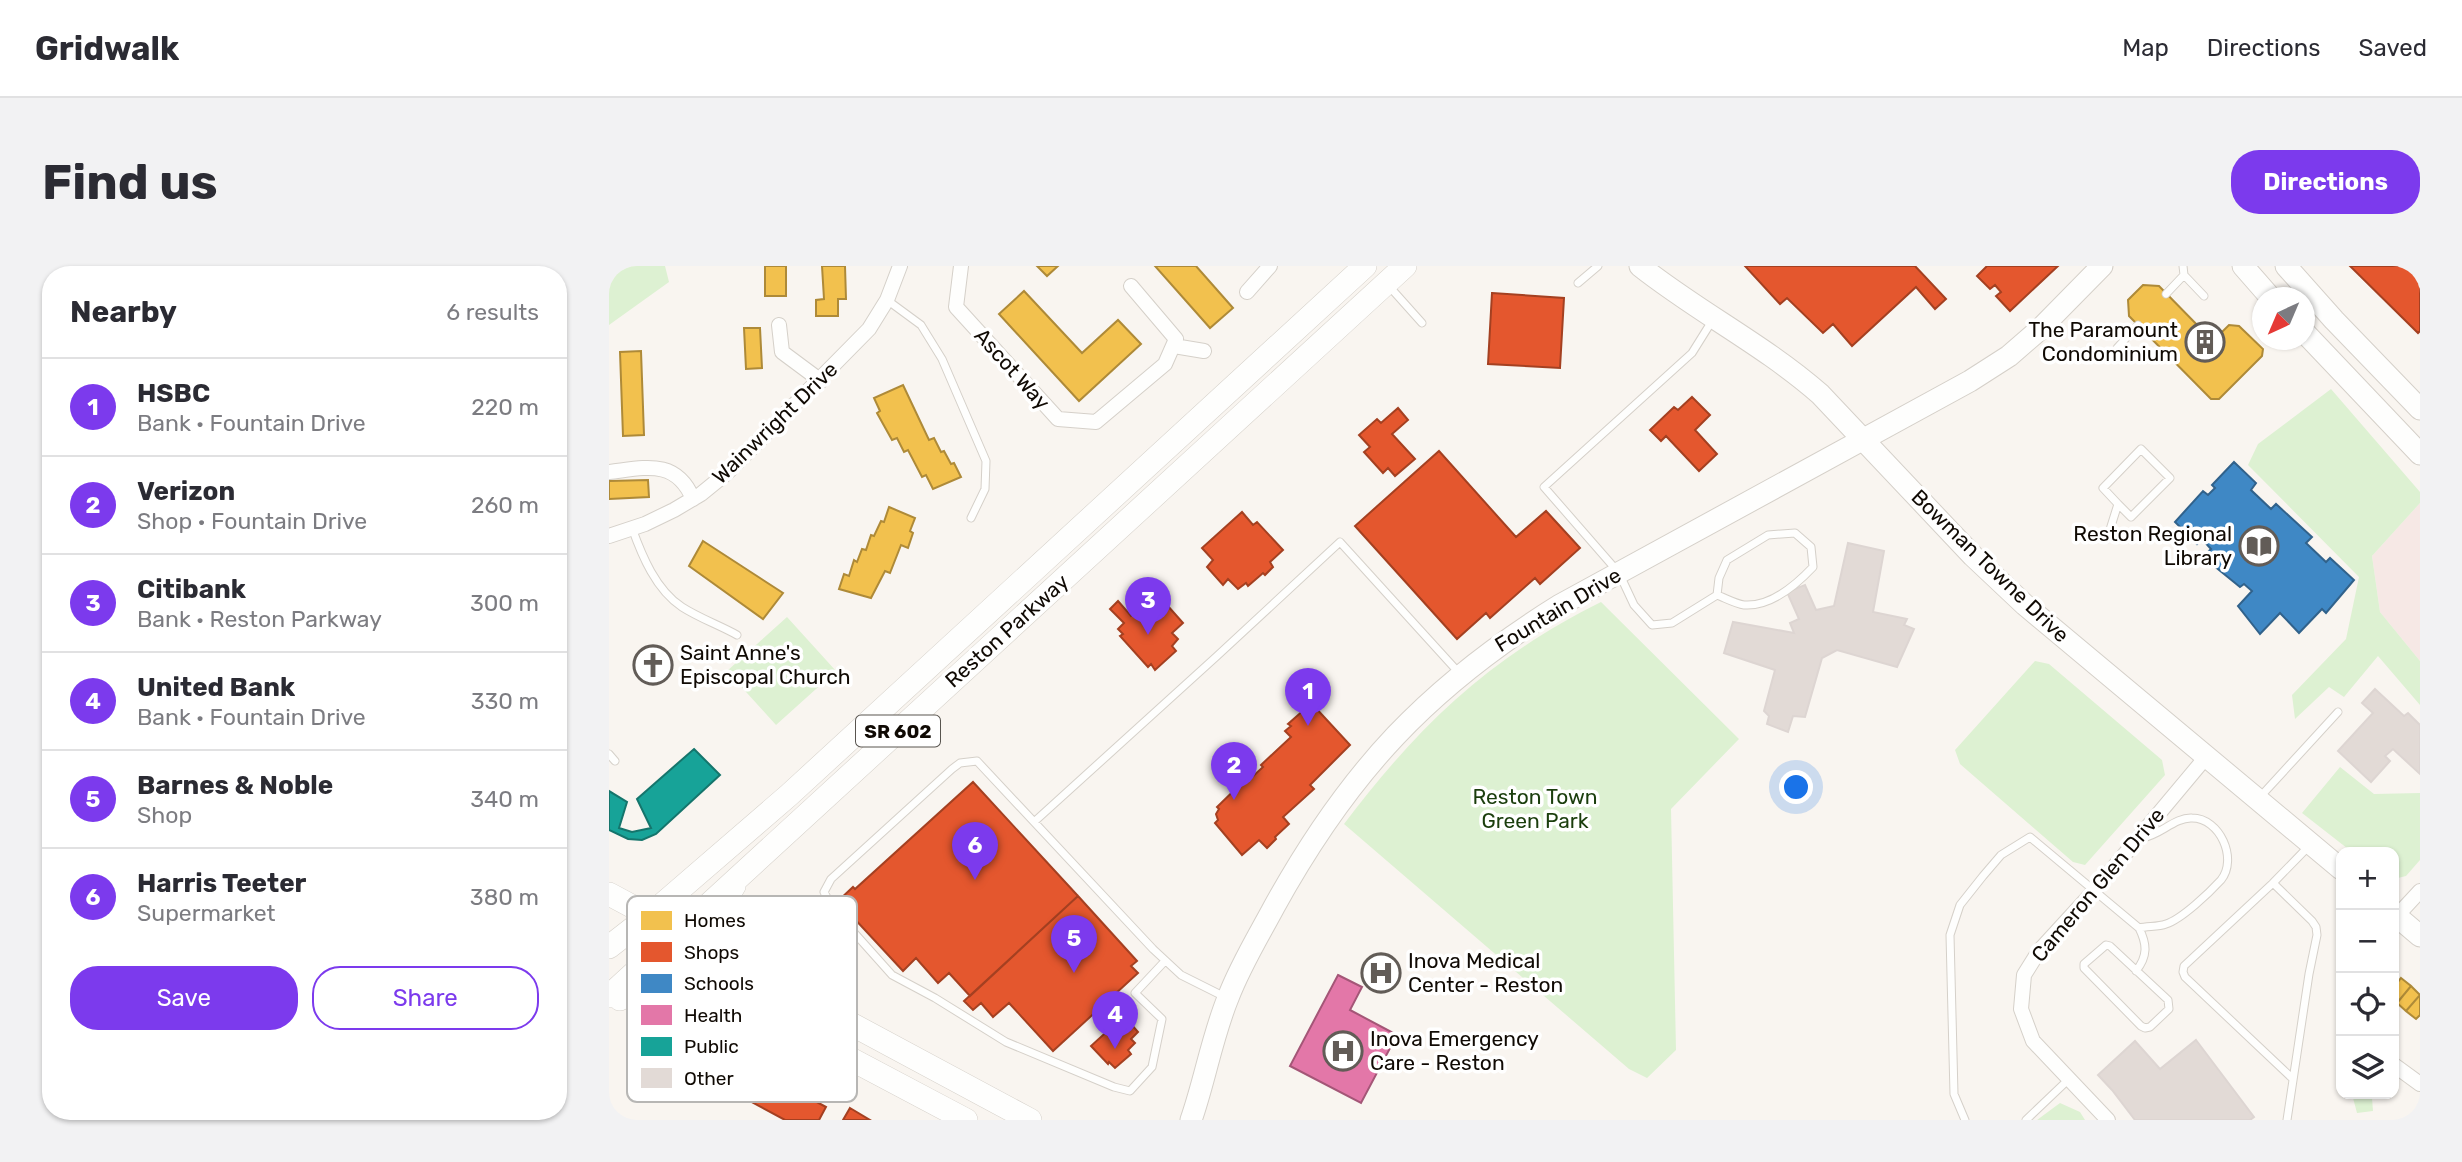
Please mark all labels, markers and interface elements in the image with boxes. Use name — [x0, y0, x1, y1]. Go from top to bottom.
text: Gridwalk — [35, 29, 179, 68]
text: Map — [2122, 34, 2169, 62]
text: Directions — [2207, 34, 2320, 62]
text: Saved — [2358, 34, 2427, 62]
button: Directions — [2231, 150, 2420, 214]
text: Find us — [42, 153, 218, 211]
north arrow — [2252, 287, 2315, 350]
text: Nearby — [70, 294, 177, 330]
text: 6 results — [446, 298, 539, 326]
place label: The Paramount Condominium — [2028, 317, 2178, 366]
building icon: The Paramount Condominium — [2184, 321, 2226, 363]
street label: Ascot Way — [969, 323, 1056, 415]
street label: Wainwright Drive — [707, 356, 843, 489]
text: HSBC — [137, 378, 210, 409]
text: 1 — [87, 393, 99, 421]
text: 220 m — [471, 393, 539, 421]
text: Bank · Fountain Drive — [137, 409, 366, 437]
text: Verizon — [137, 476, 235, 507]
street label: Bowman Towne Drive — [1906, 484, 2074, 647]
text: 2 — [86, 491, 100, 519]
text: 260 m — [471, 491, 539, 519]
text: Shop · Fountain Drive — [137, 507, 367, 535]
place label: Reston Regional Library — [2073, 521, 2232, 570]
library icon: Reston Regional Library — [2238, 525, 2280, 567]
street label: Fountain Drive — [1490, 562, 1625, 657]
street label: Reston Parkway — [940, 568, 1074, 693]
text: Citibank — [137, 574, 246, 605]
pin: 3 — [1125, 577, 1171, 635]
text: 3 — [85, 589, 101, 617]
text: 300 m — [470, 589, 539, 617]
text: Bank · Reston Parkway — [137, 605, 382, 633]
place label: Saint Anne's Episcopal Church — [680, 640, 851, 689]
church icon: Saint Anne's Episcopal Church — [632, 644, 674, 686]
pin: 1 — [1285, 668, 1331, 726]
text: United Bank — [137, 672, 295, 703]
text: 4 — [85, 687, 101, 715]
text: 330 m — [471, 687, 539, 715]
text: Bank · Fountain Drive — [137, 703, 366, 731]
road number: SR 602 — [856, 716, 940, 746]
pin: 2 — [1211, 742, 1257, 800]
text: Barnes & Noble — [137, 770, 333, 801]
your location — [1779, 770, 1813, 804]
park label: Reston Town Green Park — [1472, 784, 1598, 833]
text: 5 — [86, 785, 100, 813]
text: 340 m — [470, 785, 539, 813]
text: Shop — [137, 801, 192, 829]
street label: Cameron Glen Drive — [2026, 803, 2169, 967]
pin: 6 — [952, 822, 998, 880]
map controls — [2336, 847, 2399, 1099]
button: + — [2336, 847, 2399, 910]
text: Harris Teeter — [137, 868, 306, 899]
text: 6 — [86, 883, 100, 911]
text: 380 m — [470, 883, 539, 911]
legend — [627, 896, 857, 1102]
text: Supermarket — [137, 899, 275, 927]
text: Homes — [684, 909, 746, 932]
button: − — [2336, 910, 2399, 973]
pin: 5 — [1051, 915, 1097, 973]
text: Shops — [684, 941, 739, 964]
place label: Inova Medical Center - Reston — [1408, 948, 1563, 997]
hospital icon: Inova Medical Center - Reston — [1360, 952, 1402, 994]
button: Save — [70, 966, 298, 1030]
button: Share — [312, 966, 539, 1030]
text: Schools — [684, 972, 754, 995]
button: locate — [2336, 973, 2399, 1036]
pin: 4 — [1092, 991, 1138, 1049]
text: Health — [684, 1004, 742, 1027]
place label: Inova Emergency Care - Reston — [1370, 1026, 1539, 1075]
hospital icon: Inova Emergency Care - Reston — [1322, 1030, 1364, 1072]
text: Public — [684, 1035, 739, 1058]
button: layers — [2336, 1036, 2399, 1099]
text: Other — [684, 1067, 735, 1090]

